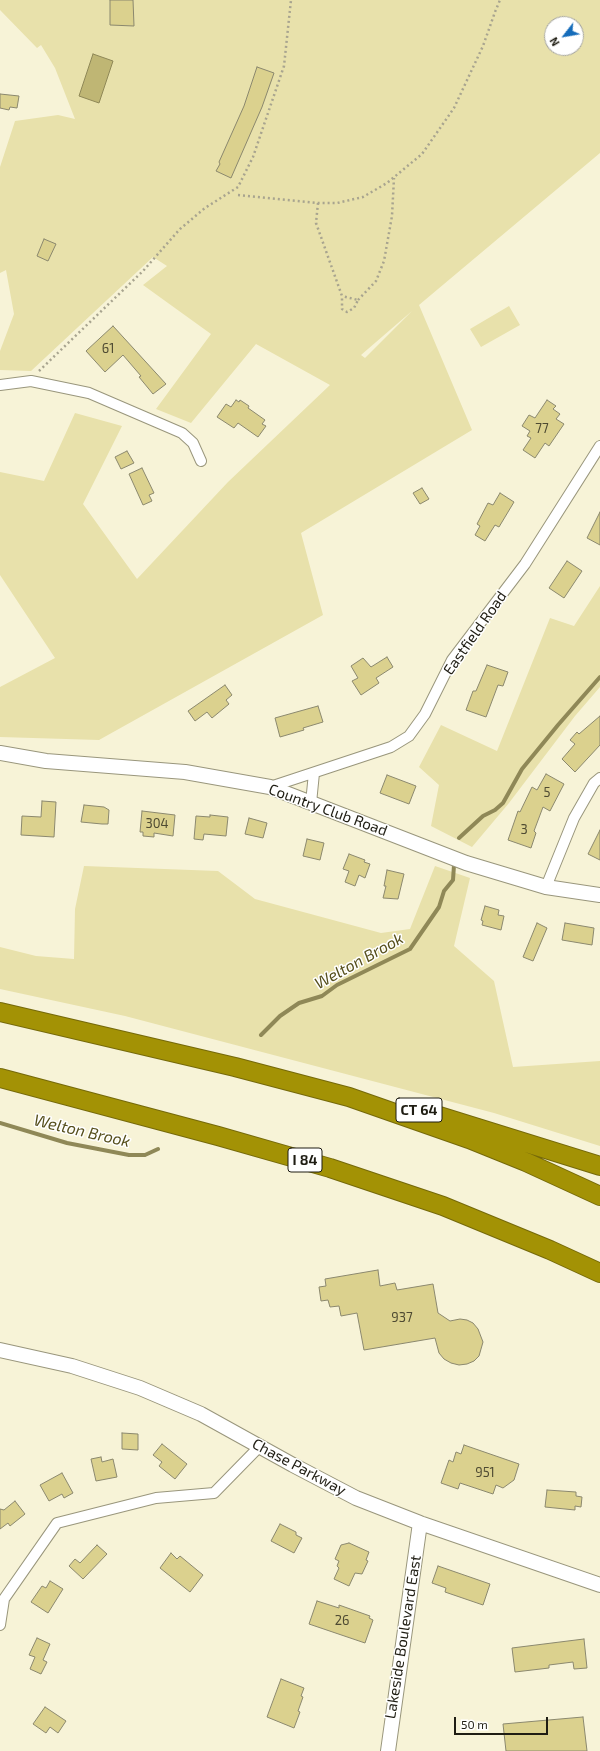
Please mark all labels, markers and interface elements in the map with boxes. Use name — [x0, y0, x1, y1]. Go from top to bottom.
north arrow — [544, 16, 584, 56]
text: N — [547, 35, 562, 49]
house number: 61 — [102, 341, 114, 357]
house number: 77 — [535, 421, 549, 437]
street label: Eastfield Road — [440, 588, 510, 678]
street label: Country Club Road — [266, 780, 390, 840]
house number: 5 — [544, 785, 550, 801]
house number: 304 — [145, 816, 169, 832]
house number: 3 — [520, 822, 528, 838]
water label: Welton Brook — [311, 929, 407, 993]
road number: CT 64 — [396, 1098, 442, 1122]
water label: Welton Brook — [32, 1111, 132, 1151]
road number: I 84 — [288, 1148, 322, 1172]
house number: 937 — [391, 1310, 413, 1326]
street label: Chase Parkway — [249, 1435, 349, 1499]
house number: 951 — [475, 1465, 495, 1481]
street label: Lakeside Boulevard East — [381, 1554, 425, 1720]
house number: 26 — [335, 1613, 349, 1629]
scale bar — [456, 1709, 550, 1735]
text: 50 m — [461, 1717, 488, 1731]

